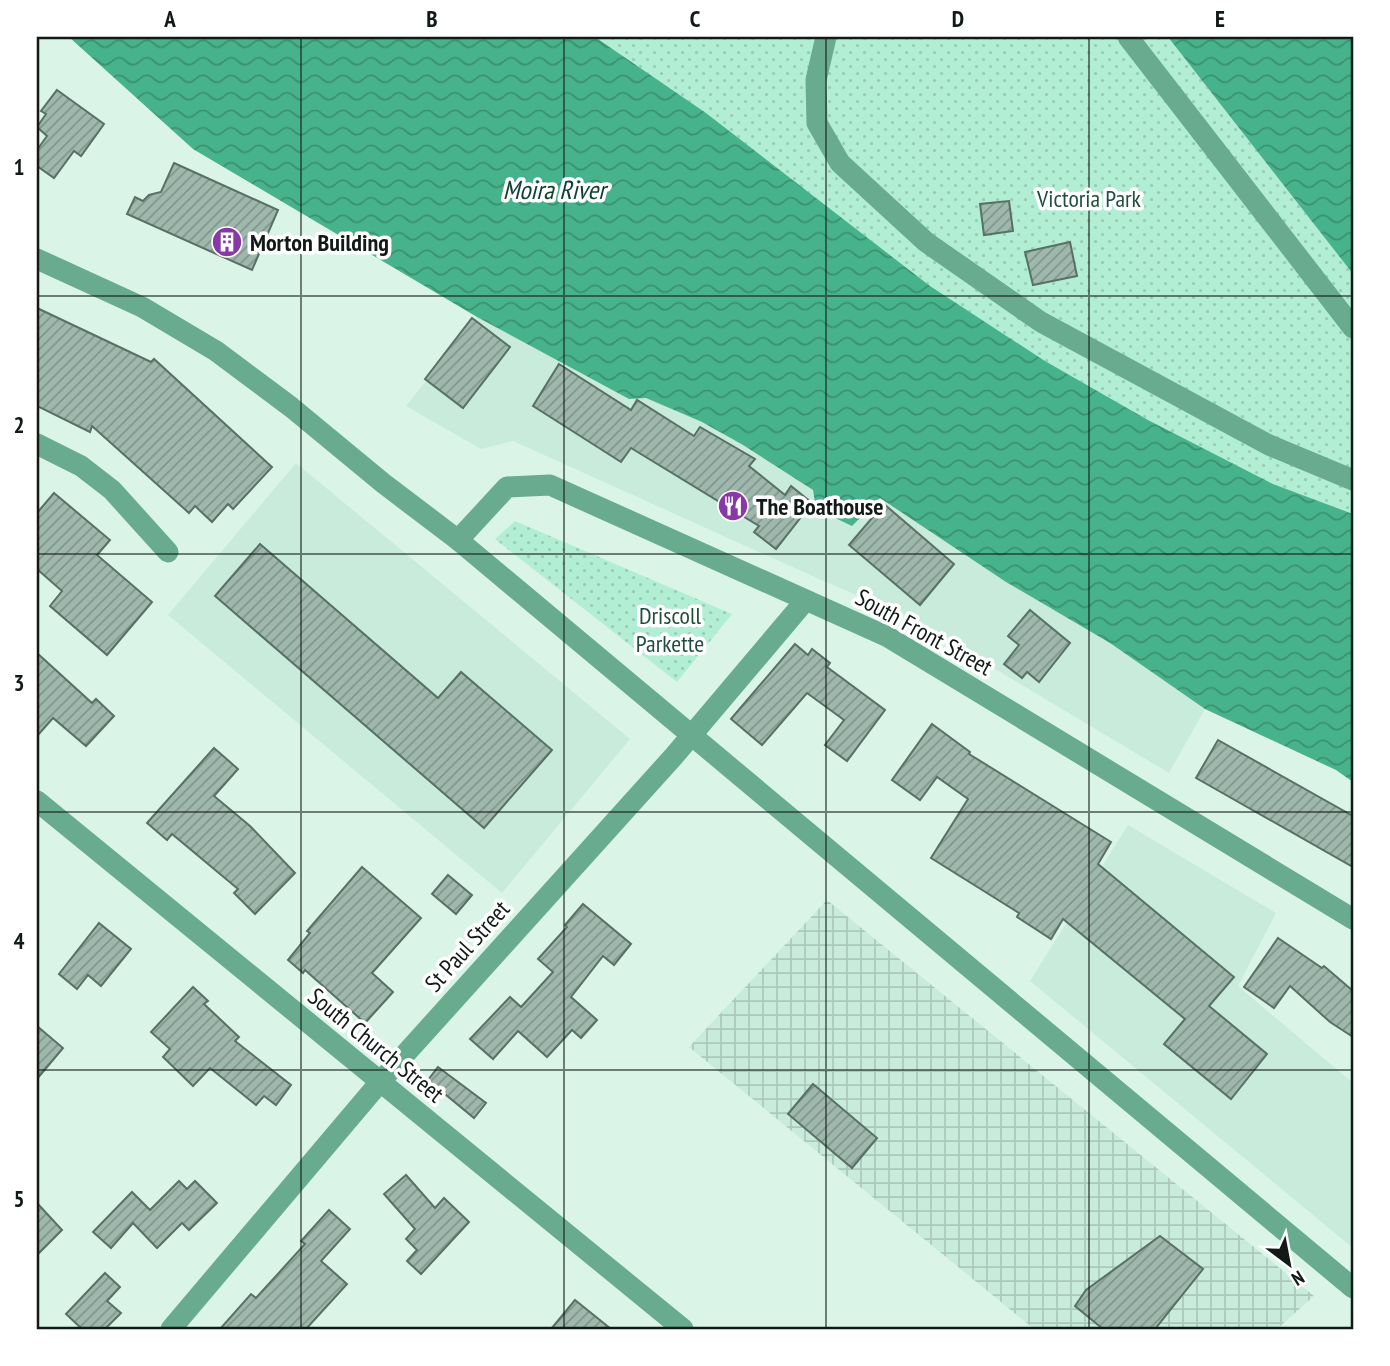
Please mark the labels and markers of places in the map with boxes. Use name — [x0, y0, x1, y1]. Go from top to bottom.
building icon: Morton Building — [210, 225, 244, 259]
place label: Morton Building — [250, 227, 389, 258]
restaurant icon: The Boathouse — [716, 489, 750, 523]
place label: The Boathouse — [756, 491, 884, 522]

